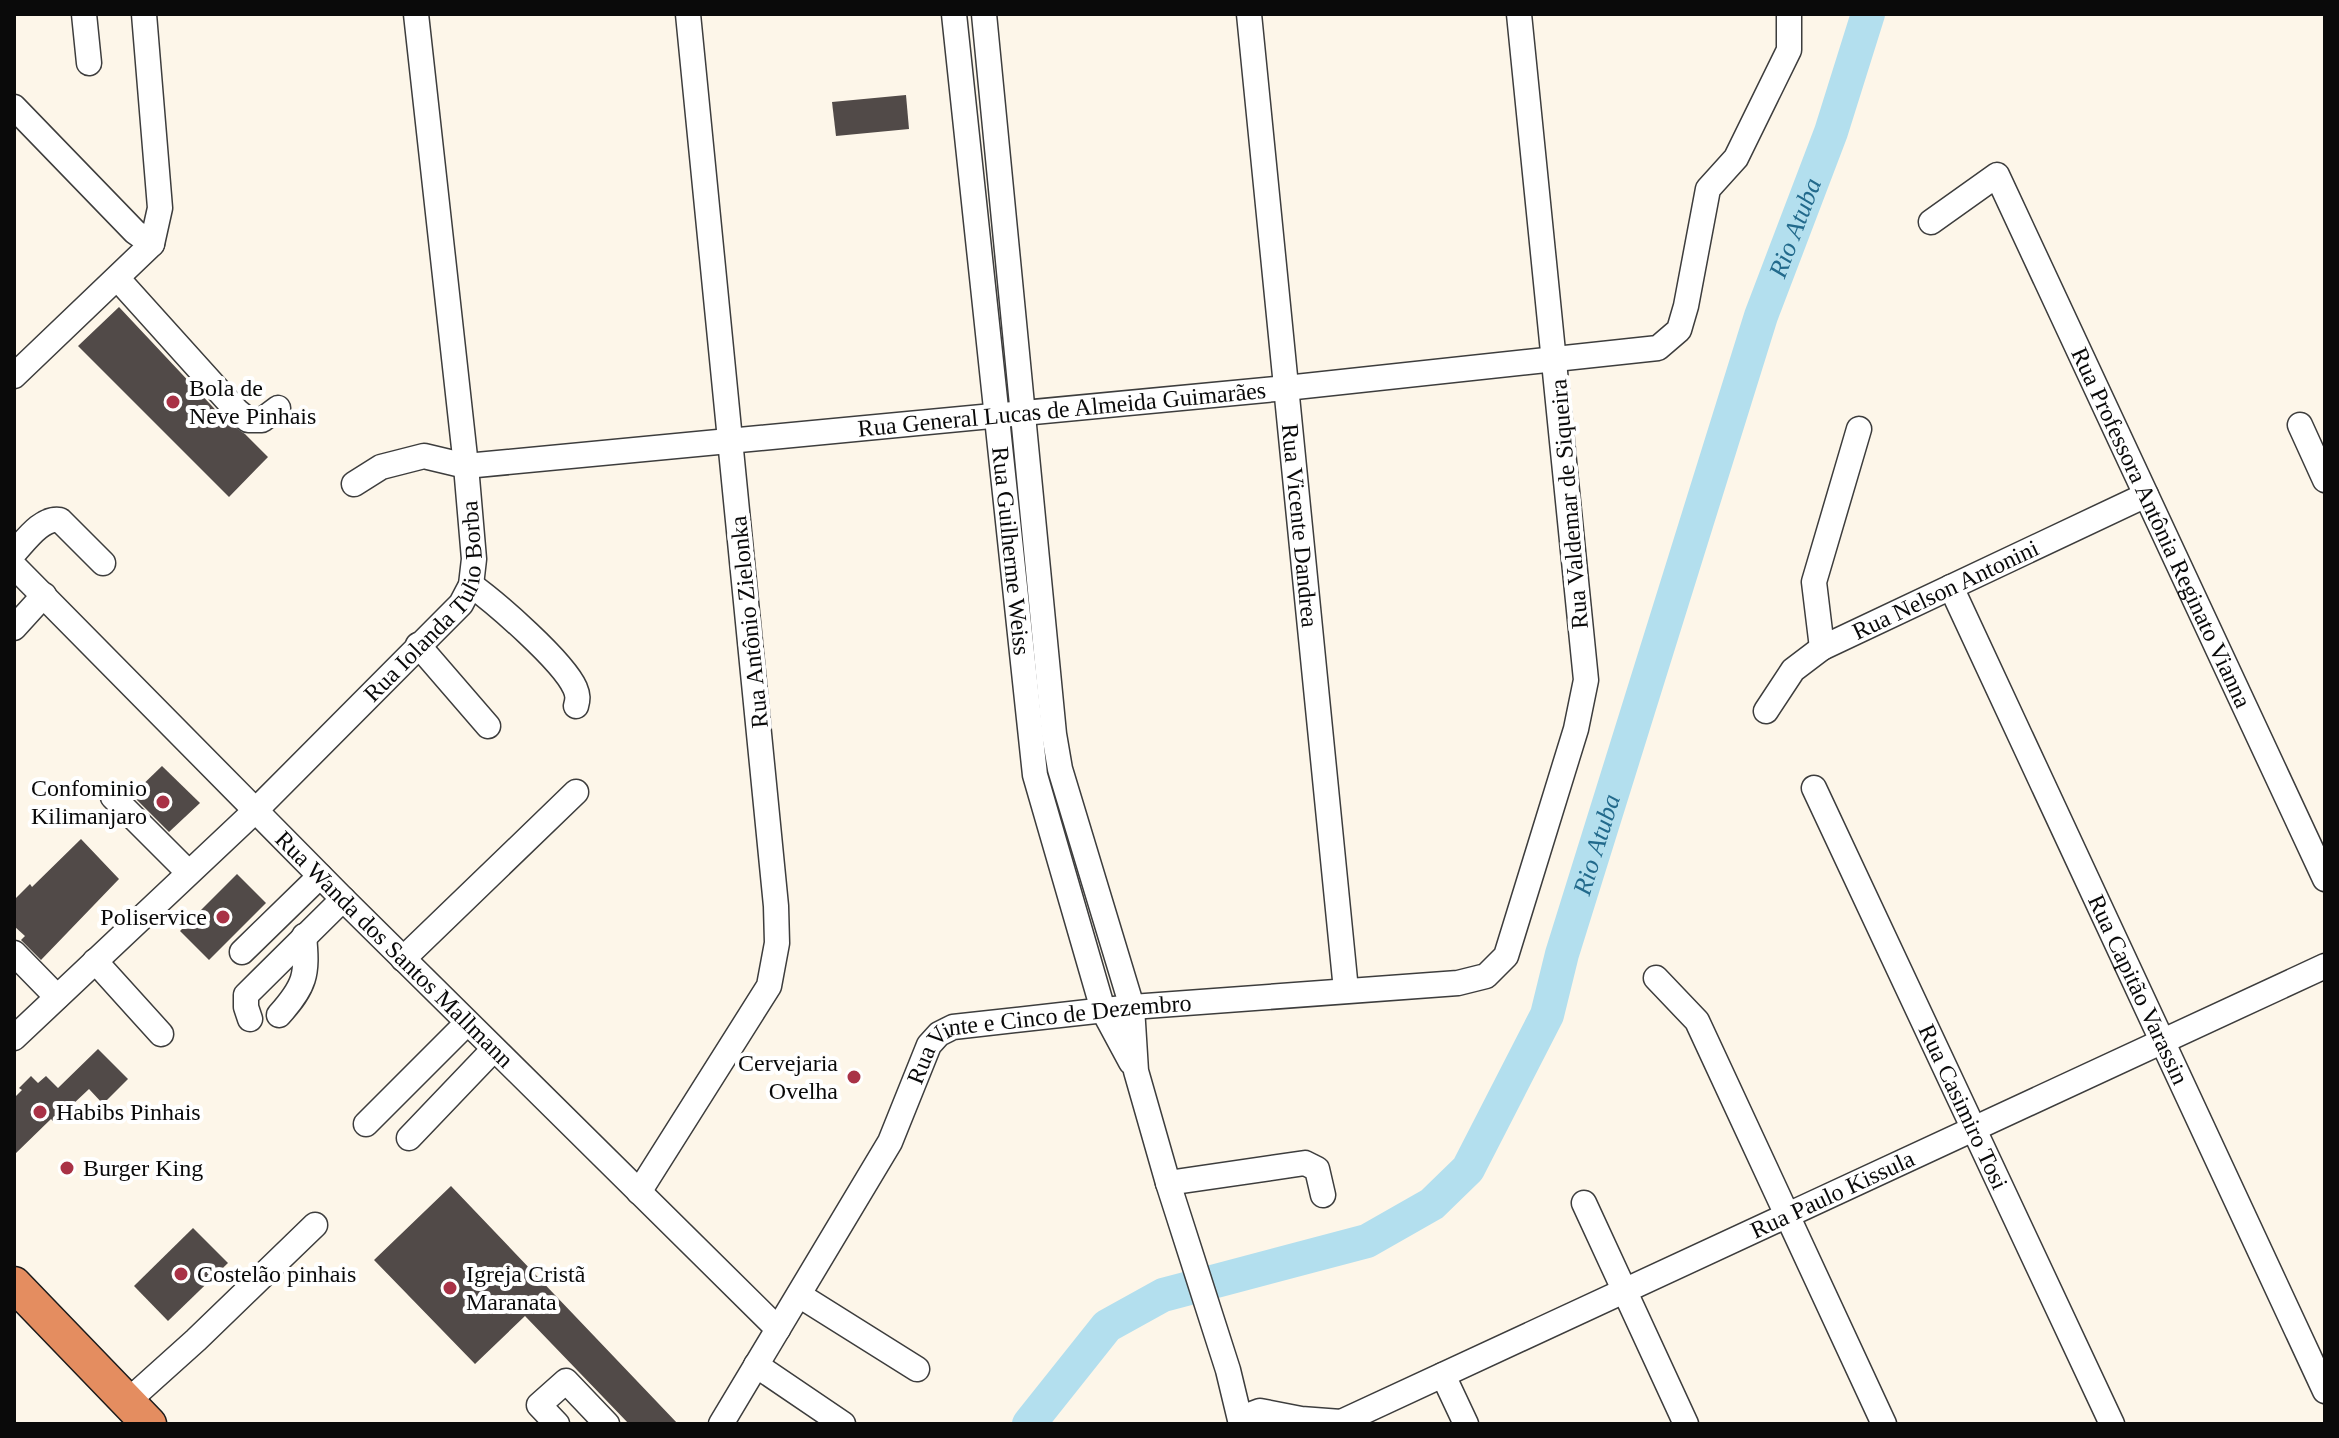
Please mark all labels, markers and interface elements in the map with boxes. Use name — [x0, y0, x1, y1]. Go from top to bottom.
water label: Rio Atuba — [1763, 174, 1827, 283]
street label: Rua Professora Antônia Reginato Vianna — [2066, 343, 2256, 712]
place label: Bola de Neve Pinhais — [189, 375, 316, 429]
street label: Rua General Lucas de Almeida Guimarães — [857, 377, 1267, 442]
street label: Rua Valdemar de Siqueira — [1545, 378, 1593, 630]
marker: Bola de Neve Pinhais — [164, 393, 182, 411]
street label: Rua Vicente Dandrea — [1277, 422, 1323, 629]
street label: Rua Guilherme Weiss — [987, 445, 1035, 657]
street label: Rua Iolanda Tulio Borba — [359, 499, 487, 707]
street label: Rua Antônio Zielonka — [725, 514, 773, 729]
street label: Rua Nelson Antonini — [1848, 535, 2043, 645]
place label: Confominio Kilimanjaro — [31, 775, 147, 829]
water label: Rio Atuba — [1567, 790, 1626, 900]
marker: Confominio Kilimanjaro — [154, 793, 172, 811]
street label: Rua Wanda dos Santos Mallmann — [270, 826, 519, 1073]
street label: Rua Capitão Varassin — [2083, 891, 2194, 1089]
place label: Poliservice — [100, 904, 207, 930]
marker: Poliservice — [214, 908, 232, 926]
street label: Rua Vinte e Cinco de Dezembro — [902, 990, 1192, 1088]
street label: Rua Casimiro Tosi — [1914, 1020, 2013, 1194]
place label: Cervejaria Ovelha — [738, 1050, 838, 1104]
marker: Cervejaria Ovelha — [845, 1068, 863, 1086]
place label: Habibs Pinhais — [56, 1099, 201, 1125]
marker: Habibs Pinhais — [31, 1103, 49, 1121]
street label: Rua Paulo Kissula — [1746, 1145, 1919, 1243]
place label: Burger King — [83, 1155, 203, 1181]
marker: Burger King — [58, 1159, 76, 1177]
place label: Costelão pinhais — [197, 1261, 356, 1287]
place label: Igreja Cristã Maranata — [466, 1261, 586, 1315]
marker: Costelão pinhais — [172, 1265, 190, 1283]
marker: Igreja Cristã Maranata — [441, 1279, 459, 1297]

